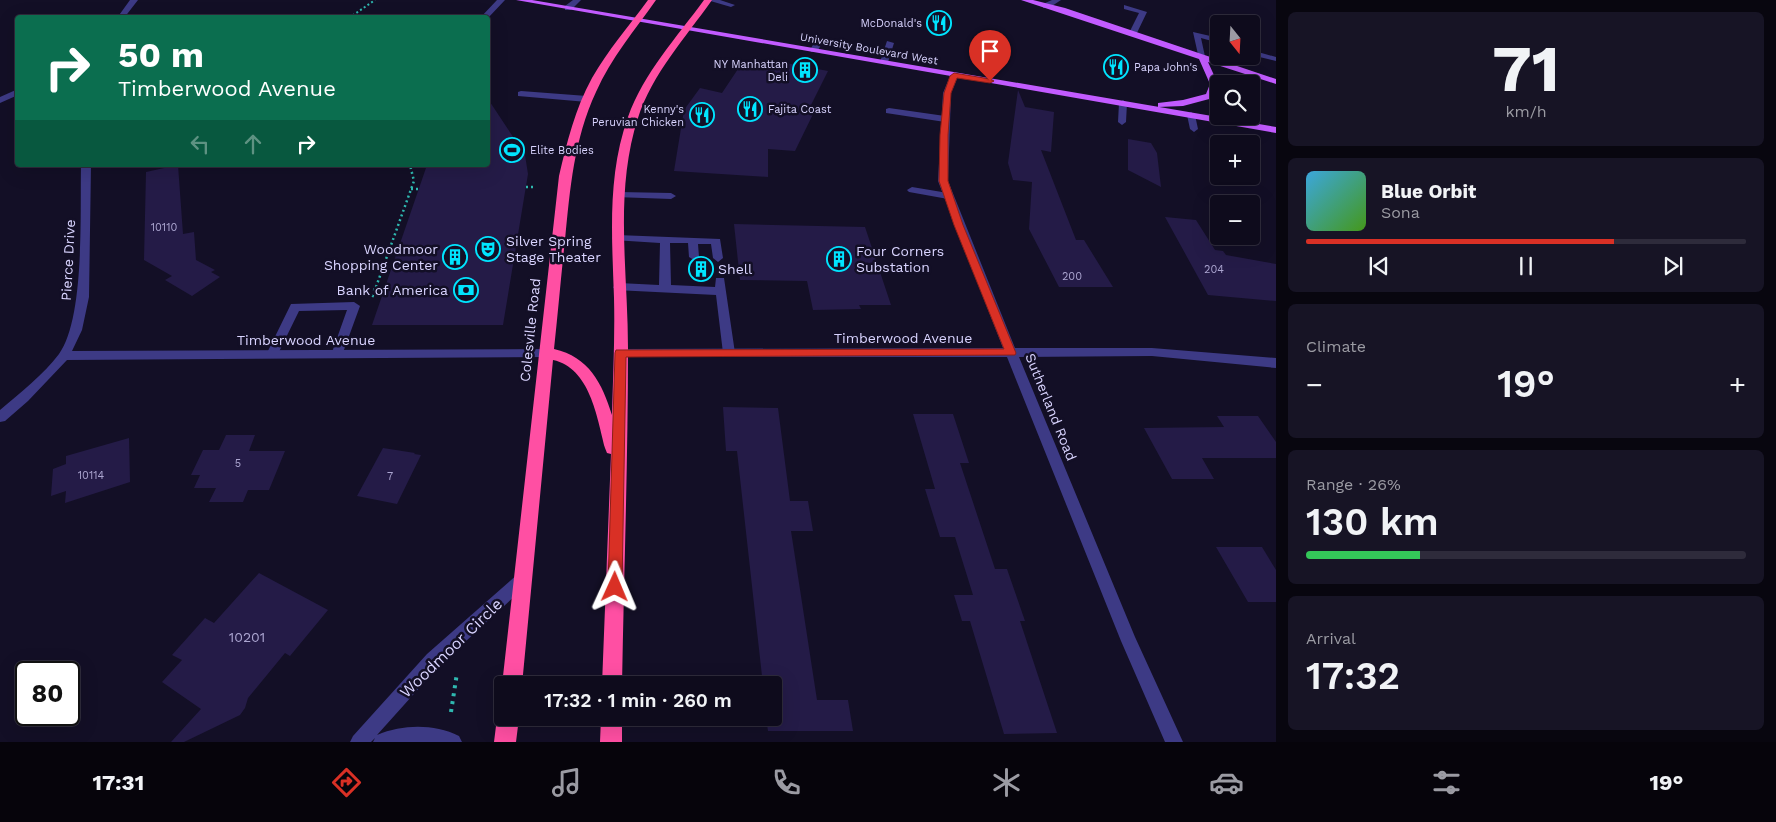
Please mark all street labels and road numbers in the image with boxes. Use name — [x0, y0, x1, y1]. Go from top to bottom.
street label: University Boulevard West — [799, 30, 939, 68]
street label: Pierce Drive — [58, 219, 78, 301]
street label: Colesville Road — [517, 277, 543, 383]
street label: Timberwood Avenue — [834, 330, 972, 346]
street label: Timberwood Avenue — [237, 332, 375, 348]
street label: Sutherland Road — [1022, 351, 1080, 463]
street label: Woodmoor Circle — [396, 594, 506, 702]

